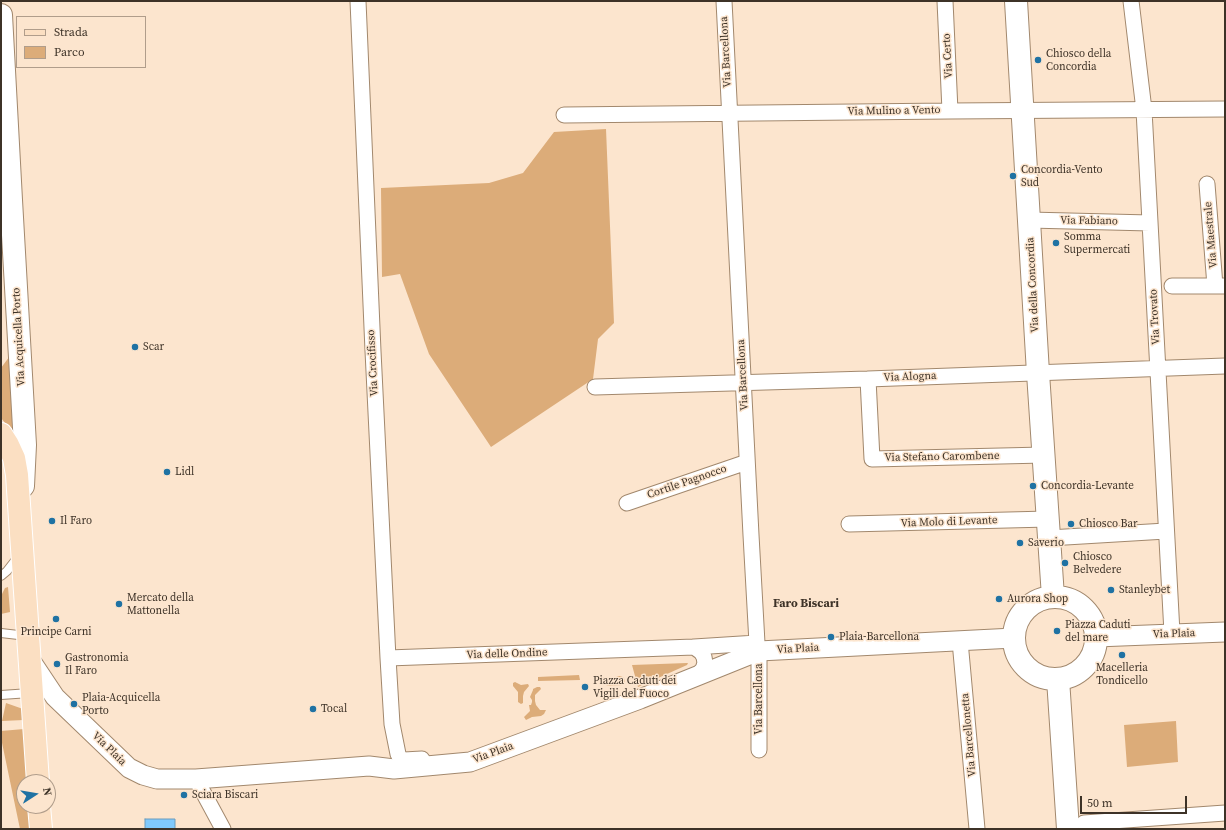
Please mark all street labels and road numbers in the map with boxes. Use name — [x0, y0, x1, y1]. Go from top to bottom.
street label: Via Barcellona — [718, 16, 734, 88]
street label: Via Certo — [940, 33, 956, 79]
street label: Via Mulino a Vento — [847, 104, 941, 118]
street label: Via Maestrale — [1202, 201, 1220, 269]
street label: Via Fabiano — [1060, 214, 1118, 228]
street label: Via della Concordia — [1024, 237, 1042, 333]
street label: Via Acquicella Porto — [10, 287, 28, 387]
street label: Via Trovato — [1147, 289, 1163, 345]
street label: Via Crocifisso — [365, 329, 381, 397]
street label: Via Barcellona — [735, 339, 751, 411]
street label: Via Alogna — [883, 369, 937, 385]
street label: Via Stefano Carombene — [884, 449, 1000, 465]
street label: Cortile Pagnocco — [645, 462, 729, 502]
street label: Via Molo di Levante — [900, 514, 998, 530]
street label: Via Plaia — [1152, 627, 1196, 641]
street label: Via Plaia — [776, 641, 820, 657]
street label: Via delle Ondine — [466, 646, 548, 662]
street label: Via Barcellona — [752, 663, 766, 735]
street label: Via Barcellonetta — [959, 693, 979, 777]
street label: Via Plaia — [89, 729, 129, 769]
street label: Via Plaia — [471, 740, 515, 766]

